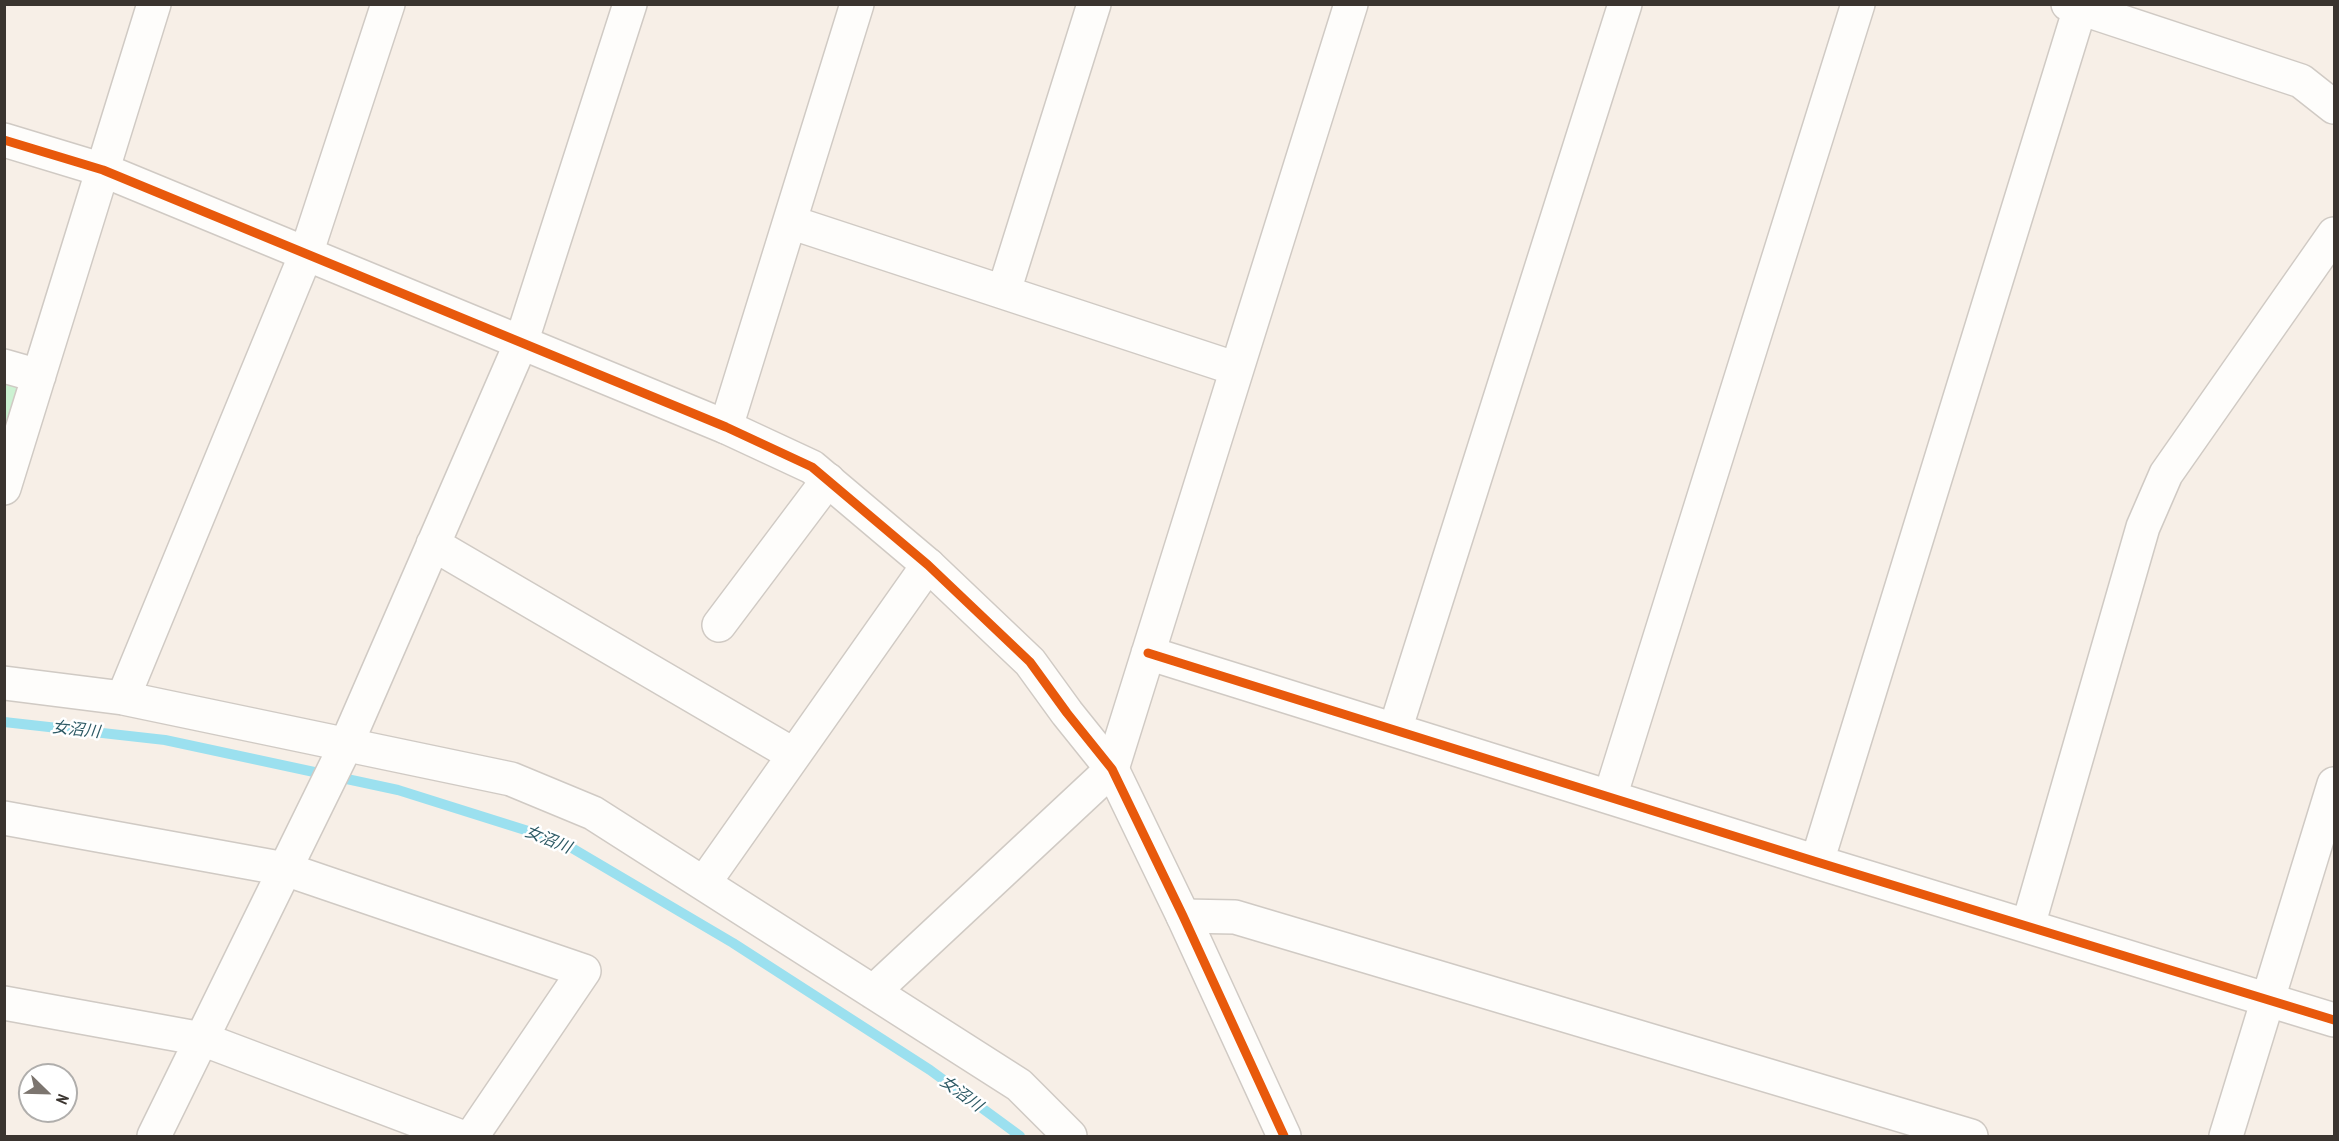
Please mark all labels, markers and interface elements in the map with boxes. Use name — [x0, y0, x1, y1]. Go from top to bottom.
water label: 女沼川 — [51, 718, 101, 742]
water label: 女沼川 — [522, 822, 574, 858]
north arrow — [18, 1063, 78, 1123]
water label: 女沼川 — [936, 1072, 986, 1116]
text: N — [52, 1091, 74, 1107]

